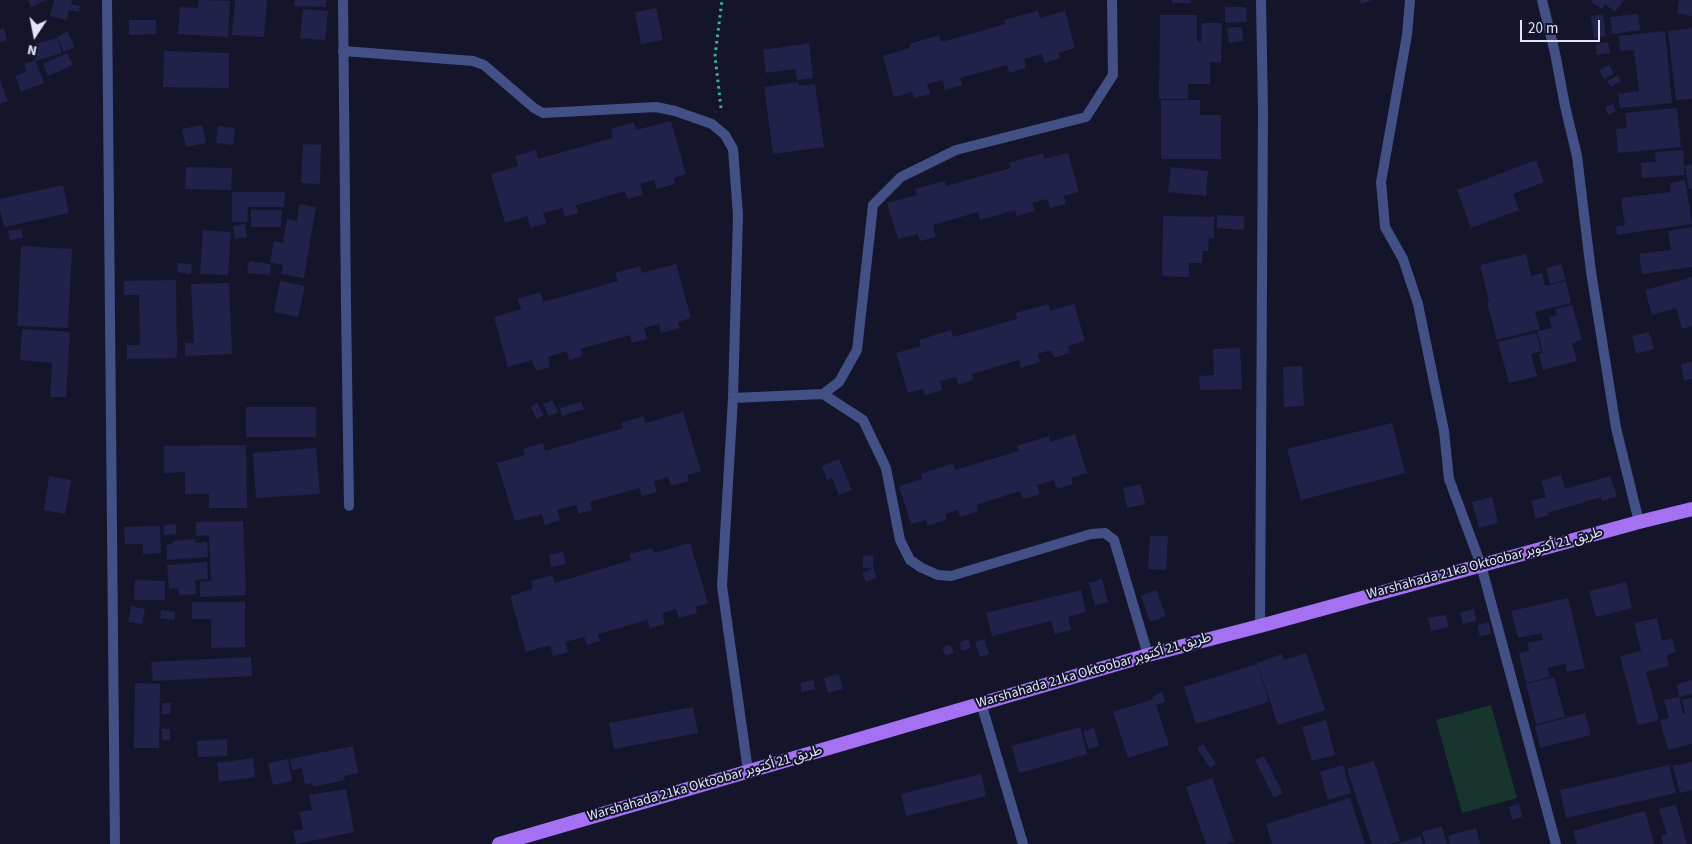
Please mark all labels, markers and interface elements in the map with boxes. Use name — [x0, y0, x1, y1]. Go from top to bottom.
north arrow — [10, 10, 60, 60]
scale bar — [1522, 10, 1602, 42]
text: 20 m — [1528, 18, 1558, 39]
text: N — [26, 39, 39, 60]
street label: Warshahada 21ka Oktoobar طريق 21 أكتوبر — [1365, 524, 1605, 604]
street label: Warshahada 21ka Oktoobar طريق 21 أكتوبر — [975, 629, 1213, 713]
street label: Warshahada 21ka Oktoobar طريق 21 أكتوبر — [586, 742, 824, 826]

